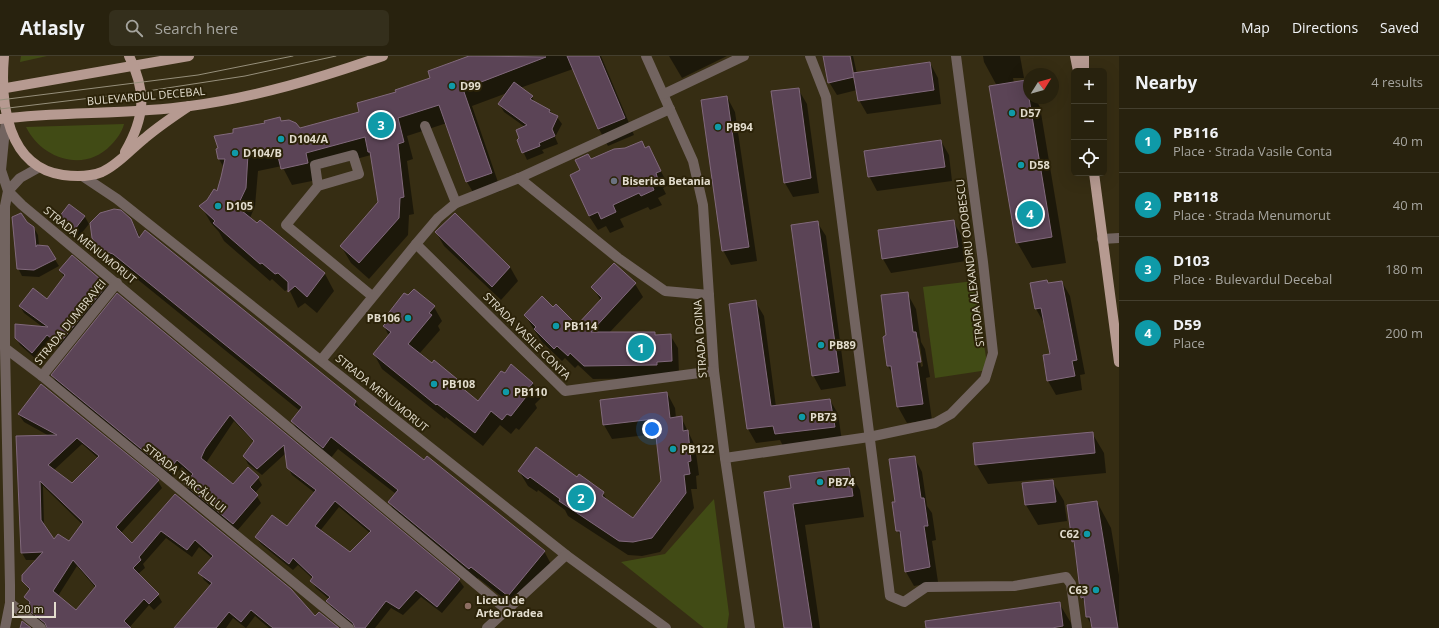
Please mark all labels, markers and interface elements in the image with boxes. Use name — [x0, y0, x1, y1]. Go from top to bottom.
search box — [109, 10, 389, 46]
text: Atlasly — [20, 15, 85, 41]
icon: search — [123, 17, 145, 39]
text: Search here — [155, 18, 238, 38]
text: Map — [1241, 18, 1270, 37]
text: Directions — [1292, 18, 1358, 37]
text: Saved — [1380, 18, 1419, 37]
north arrow — [1023, 68, 1059, 104]
map controls — [1071, 68, 1107, 176]
button: + — [1071, 68, 1107, 104]
text: Nearby — [1135, 71, 1197, 94]
text: 4 results — [1371, 73, 1423, 91]
place label: D99 — [460, 78, 481, 93]
marker: D99 — [447, 81, 457, 91]
street label: BULEVARDUL DECEBAL — [86, 83, 206, 108]
button: − — [1071, 104, 1107, 140]
place label: D57 — [1020, 105, 1041, 120]
marker: D57 — [1007, 108, 1017, 118]
pin: 3 — [368, 110, 394, 140]
place label: PB94 — [726, 119, 754, 134]
marker: PB94 — [713, 122, 723, 132]
text: PB116 — [1173, 122, 1218, 142]
place label: D104/A — [289, 131, 329, 146]
text: 1 — [1144, 132, 1152, 150]
text: 40 m — [1393, 132, 1423, 150]
marker: D104/A — [276, 134, 286, 144]
button: locate — [1071, 140, 1107, 176]
text: Place · Strada Vasile Conta — [1173, 142, 1332, 160]
place label: D104/B — [243, 145, 282, 160]
marker: D104/B — [230, 148, 240, 158]
place label: D58 — [1029, 157, 1050, 172]
marker: D58 — [1016, 160, 1026, 170]
place label: Biserica Betania — [622, 173, 711, 188]
marker: Biserica Betania — [609, 176, 619, 186]
street label: STRADA ALEXANDRU ODOBESCU — [952, 178, 987, 348]
text: PB118 — [1173, 186, 1218, 206]
text: 2 — [1144, 196, 1152, 214]
text: 40 m — [1393, 196, 1423, 214]
place label: D105 — [226, 198, 253, 213]
pin: 4 — [1017, 199, 1043, 229]
marker: D105 — [213, 201, 223, 211]
street label: STRADA MENUMORUT — [41, 203, 140, 287]
text: Place · Strada Menumorut — [1173, 206, 1331, 224]
text: D103 — [1173, 250, 1210, 270]
text: 3 — [1144, 260, 1152, 278]
text: 180 m — [1385, 260, 1423, 278]
text: Place · Bulevardul Decebal — [1173, 270, 1332, 288]
street label: STRADA DUMBRAVEI — [30, 276, 109, 368]
street label: STRADA VASILE CONTA — [480, 289, 574, 383]
street label: STRADA DOINA — [689, 299, 710, 379]
place label: PB106 — [367, 310, 400, 325]
marker: PB106 — [403, 313, 413, 323]
text: D59 — [1173, 314, 1201, 334]
place label: PB114 — [564, 318, 598, 333]
marker: PB114 — [551, 321, 561, 331]
text: 4 — [1144, 324, 1152, 342]
text: 200 m — [1385, 324, 1423, 342]
pin: 1 — [628, 333, 654, 363]
text: Place — [1173, 334, 1205, 352]
place label: PB89 — [829, 337, 856, 352]
marker: PB89 — [816, 340, 826, 350]
street label: STRADA MENUMORUT — [333, 351, 432, 435]
place label: PB108 — [442, 376, 475, 391]
marker: PB108 — [429, 379, 439, 389]
place label: PB110 — [514, 384, 547, 399]
marker: PB110 — [501, 387, 511, 397]
place label: PB73 — [810, 409, 837, 424]
marker: PB73 — [797, 412, 807, 422]
your location — [642, 419, 662, 439]
street label: STRADA TARCĂULUI — [141, 440, 230, 516]
place label: PB122 — [681, 441, 714, 456]
marker: PB122 — [668, 444, 678, 454]
place label: PB74 — [828, 474, 856, 489]
marker: PB74 — [815, 477, 825, 487]
pin: 2 — [568, 483, 594, 513]
place label: C62 — [1059, 526, 1079, 541]
marker: C62 — [1082, 529, 1092, 539]
place label: C63 — [1068, 582, 1088, 597]
marker: C63 — [1091, 585, 1101, 595]
place label: Liceul de Arte Oradea — [476, 592, 543, 620]
scale bar — [12, 600, 56, 619]
text: 20 m — [18, 601, 44, 616]
marker: Liceul de Arte Oradea — [463, 601, 473, 611]

